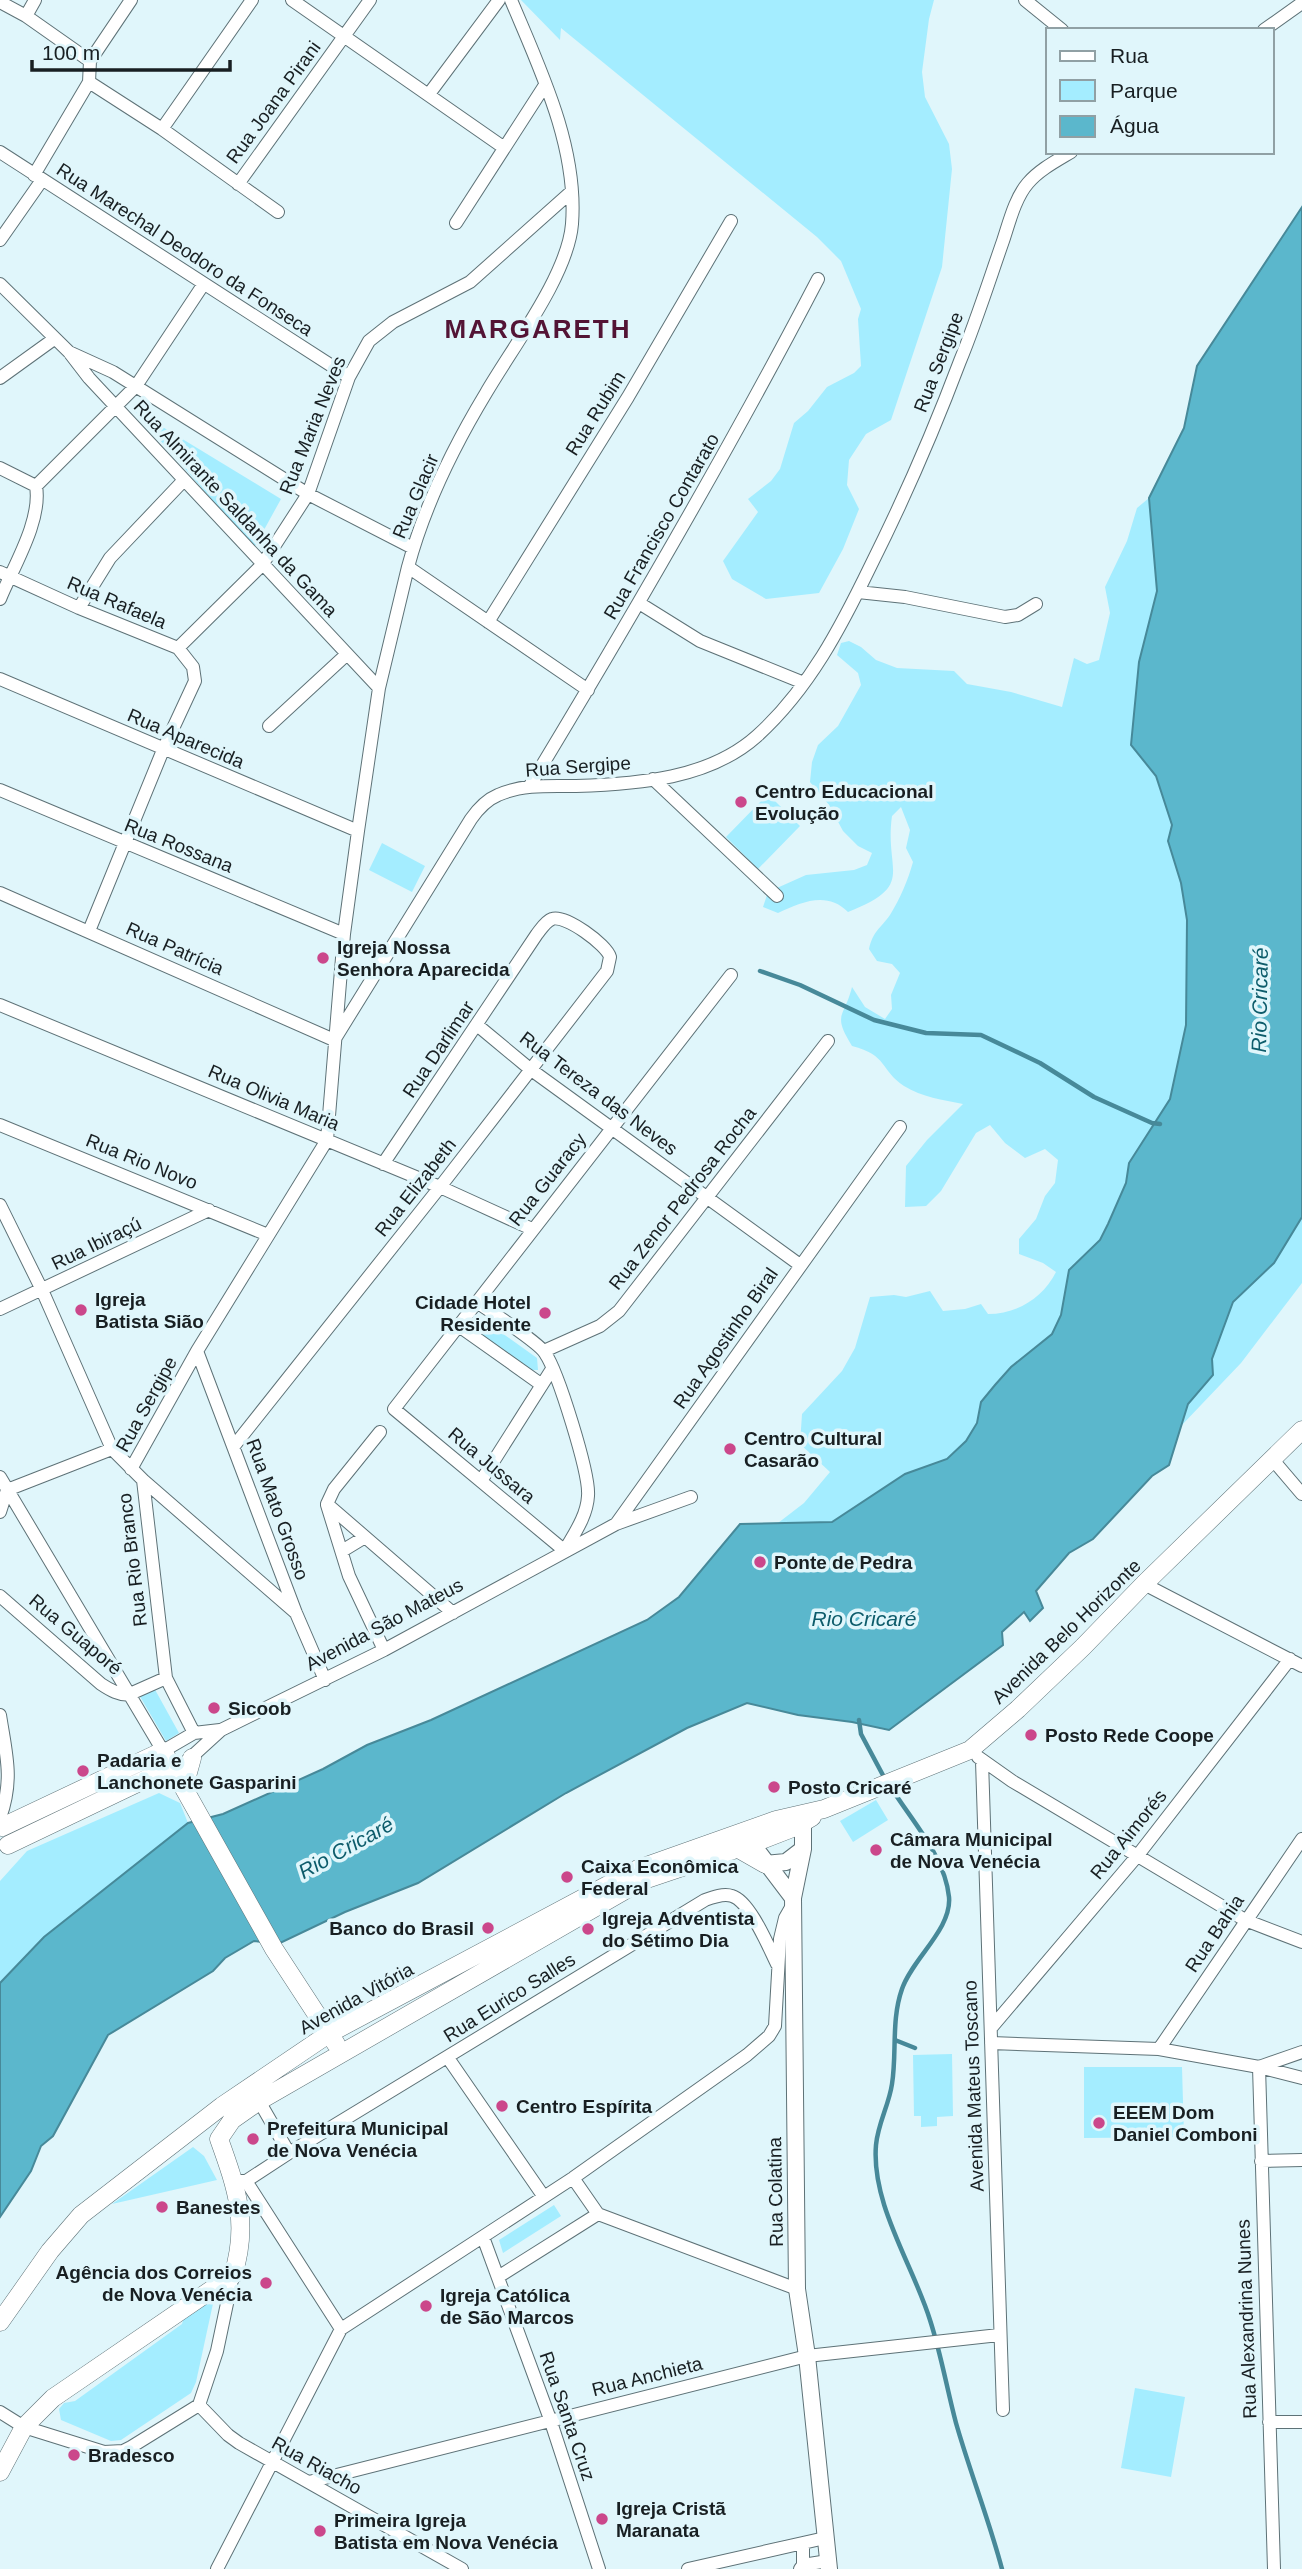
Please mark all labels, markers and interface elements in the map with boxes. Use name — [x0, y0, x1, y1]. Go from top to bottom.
scale bar — [32, 28, 229, 72]
legend — [1046, 28, 1274, 154]
street label: Rua Joana Pirani — [222, 37, 325, 167]
text: 100 m — [42, 41, 100, 64]
text: Rua — [1110, 44, 1149, 67]
text: Parque — [1110, 79, 1178, 102]
text: Água — [1110, 114, 1159, 137]
street label: Rua Marechal Deodoro da Fonseca — [53, 159, 317, 340]
street label: Rua Sergipe — [910, 309, 967, 415]
district label: MARGARETH — [445, 314, 632, 344]
street label: Rua Maria Neves — [275, 353, 350, 497]
street label: Rua Rubim — [561, 367, 630, 459]
street label: Rua Almirante Saldanha da Gama — [130, 396, 342, 621]
street label: Rua Francisco Contarato — [600, 430, 723, 623]
street label: Rua Glacir — [388, 450, 443, 542]
street label: Rua Rafaela — [64, 572, 170, 633]
street label: Rua Aparecida — [124, 704, 248, 773]
street label: Rua Sergipe — [525, 752, 631, 781]
place label: Centro Educacional Evolução — [755, 781, 933, 824]
marker: Centro Educacional Evolução — [733, 794, 749, 810]
street label: Rua Rossana — [122, 814, 237, 877]
street label: Rua Patrícia — [123, 918, 227, 979]
place label: Igreja Nossa Senhora Aparecida — [337, 937, 510, 980]
water label: Rio Cricaré — [1247, 947, 1272, 1053]
marker: Igreja Nossa Senhora Aparecida — [315, 950, 331, 966]
street label: Rua Darlimar — [398, 996, 479, 1102]
street label: Rua Tereza das Neves — [516, 1027, 682, 1160]
street label: Rua Olivia Maria — [205, 1060, 343, 1135]
street label: Rua Zenor Pedrosa Rocha — [605, 1102, 761, 1294]
street label: Rua Guaracy — [505, 1128, 590, 1230]
street label: Rua Rio Novo — [83, 1130, 201, 1193]
street label: Rua Elizabeth — [371, 1134, 460, 1240]
street label: Rua Ibiraçú — [48, 1213, 144, 1274]
street label: Rua Agostinho Biral — [669, 1264, 782, 1413]
place label: Igreja Batista Sião — [95, 1289, 204, 1332]
place label: Cidade Hotel Residente — [415, 1292, 531, 1335]
marker: Igreja Batista Sião — [73, 1302, 89, 1318]
marker: Cidade Hotel Residente — [537, 1305, 553, 1321]
street label: Rua Sergipe — [112, 1353, 181, 1456]
street label: Rua Jussara — [444, 1423, 540, 1508]
place label: Centro Cultural Casarão — [744, 1428, 882, 1471]
street label: Rua Mato Grosso — [242, 1436, 313, 1583]
marker: Centro Cultural Casarão — [722, 1441, 738, 1457]
street label: Rua Rio Branco — [114, 1492, 151, 1628]
place label: Ponte de Pedra — [774, 1552, 913, 1573]
marker: Ponte de Pedra — [752, 1554, 768, 1570]
street label: Avenida Belo Horizonte — [988, 1555, 1145, 1708]
street label: Avenida São Mateus — [302, 1574, 466, 1675]
street label: Rua Guaporé — [25, 1590, 126, 1679]
water label: Rio Cricaré — [811, 1607, 917, 1630]
place label: Sicoob — [228, 1698, 291, 1719]
marker: Sicoob — [206, 1700, 222, 1716]
place label: Posto Rede Coope — [1045, 1725, 1214, 1746]
marker: Posto Rede Coope — [1023, 1727, 1039, 1743]
place label: Padaria e Lanchonete Gasparini — [97, 1750, 297, 1793]
marker: Padaria e Lanchonete Gasparini — [75, 1763, 91, 1779]
place label: Posto Cricaré — [788, 1777, 912, 1798]
marker: Posto Cricaré — [766, 1779, 782, 1795]
street label: Rua Aimorés — [1086, 1785, 1171, 1883]
water label: Rio Cricaré — [294, 1812, 397, 1883]
place label: Câmara Municipal de Nova Venécia — [890, 1829, 1053, 1872]
marker: Câmara Municipal de Nova Venécia — [868, 1842, 884, 1858]
place label: Caixa Econômica Federal — [581, 1856, 739, 1899]
marker: Caixa Econômica Federal — [559, 1869, 575, 1885]
street label: Rua Bahia — [1181, 1890, 1248, 1976]
place label: Igreja Adventista do Sétimo Dia — [602, 1908, 755, 1951]
place label: Banco do Brasil — [329, 1918, 474, 1939]
marker: Banco do Brasil — [480, 1920, 496, 1936]
marker: Igreja Adventista do Sétimo Dia — [580, 1921, 596, 1937]
street label: Rua Eurico Salles — [440, 1949, 579, 2046]
street label: Avenida Vitória — [296, 1958, 417, 2038]
street label: Avenida Mateus Toscano — [959, 1980, 988, 2192]
place label: Centro Espírita — [516, 2096, 653, 2117]
marker: Centro Espírita — [494, 2098, 510, 2114]
place label: EEEM Dom Daniel Comboni — [1113, 2102, 1258, 2145]
marker: EEEM Dom Daniel Comboni — [1091, 2115, 1107, 2131]
place label: Prefeitura Municipal de Nova Venécia — [267, 2118, 449, 2161]
marker: Prefeitura Municipal de Nova Venécia — [245, 2131, 261, 2147]
street label: Rua Colatina — [764, 2136, 787, 2247]
place label: Banestes — [176, 2197, 261, 2218]
marker: Banestes — [154, 2199, 170, 2215]
street label: Rua Alexandrina Nunes — [1233, 2219, 1260, 2419]
place label: Agência dos Correios de Nova Venécia — [56, 2262, 252, 2305]
marker: Agência dos Correios de Nova Venécia — [258, 2275, 274, 2291]
place label: Igreja Católica de São Marcos — [440, 2285, 574, 2328]
marker: Igreja Católica de São Marcos — [418, 2298, 434, 2314]
street label: Rua Santa Cruz — [536, 2349, 599, 2483]
street label: Rua Anchieta — [590, 2353, 705, 2400]
street label: Rua Riacho — [268, 2432, 365, 2499]
place label: Bradesco — [88, 2445, 175, 2466]
marker: Bradesco — [66, 2447, 82, 2463]
place label: Igreja Cristã Maranata — [616, 2498, 726, 2541]
place label: Primeira Igreja Batista em Nova Venécia — [334, 2510, 558, 2553]
marker: Igreja Cristã Maranata — [594, 2511, 610, 2527]
marker: Primeira Igreja Batista em Nova Venécia — [312, 2523, 328, 2539]

